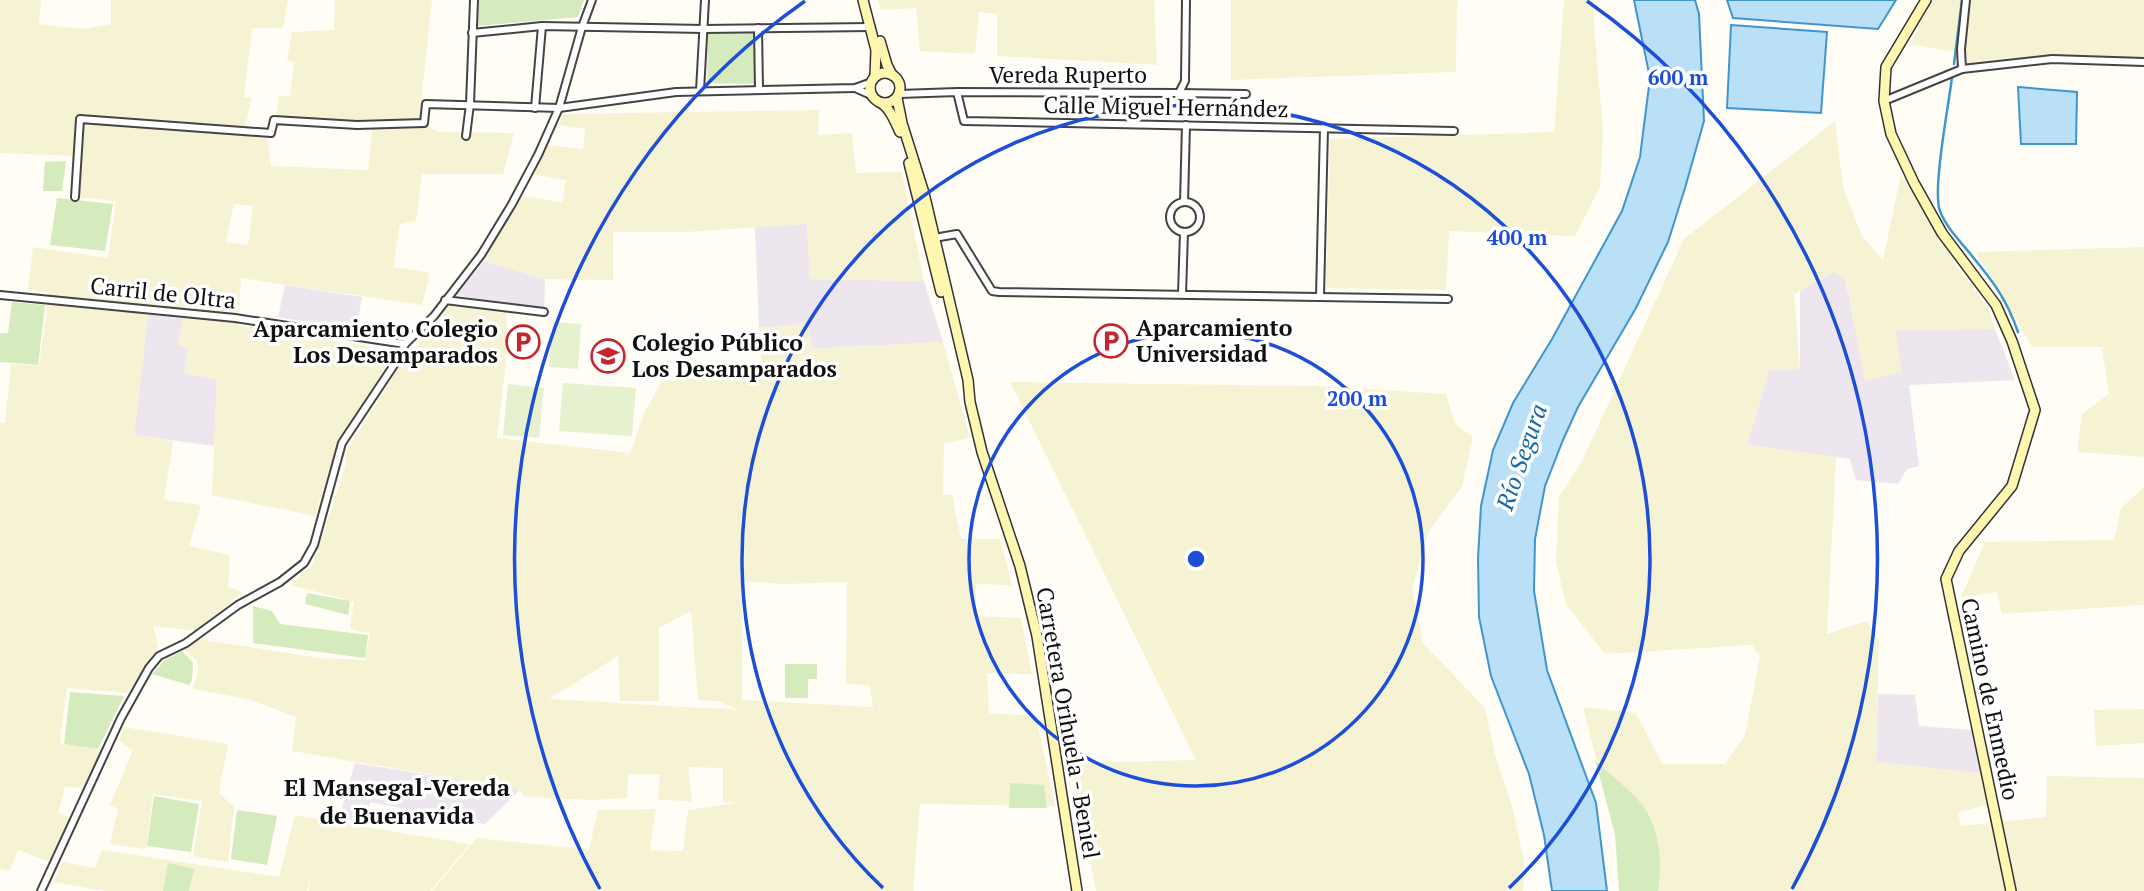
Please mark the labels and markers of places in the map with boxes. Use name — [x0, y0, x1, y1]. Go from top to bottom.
place label: Aparcamiento Universidad — [1136, 312, 1292, 369]
place label: Aparcamiento Colegio Los Desamparados — [253, 313, 498, 370]
parking icon: Aparcamiento Universidad — [1092, 322, 1130, 360]
parking icon: Aparcamiento Colegio Los Desamparados — [504, 323, 542, 361]
place label: Colegio Público Los Desamparados — [632, 327, 837, 384]
school or university icon: Colegio Público Los Desamparados — [589, 337, 627, 375]
centre of rings — [1184, 547, 1208, 571]

